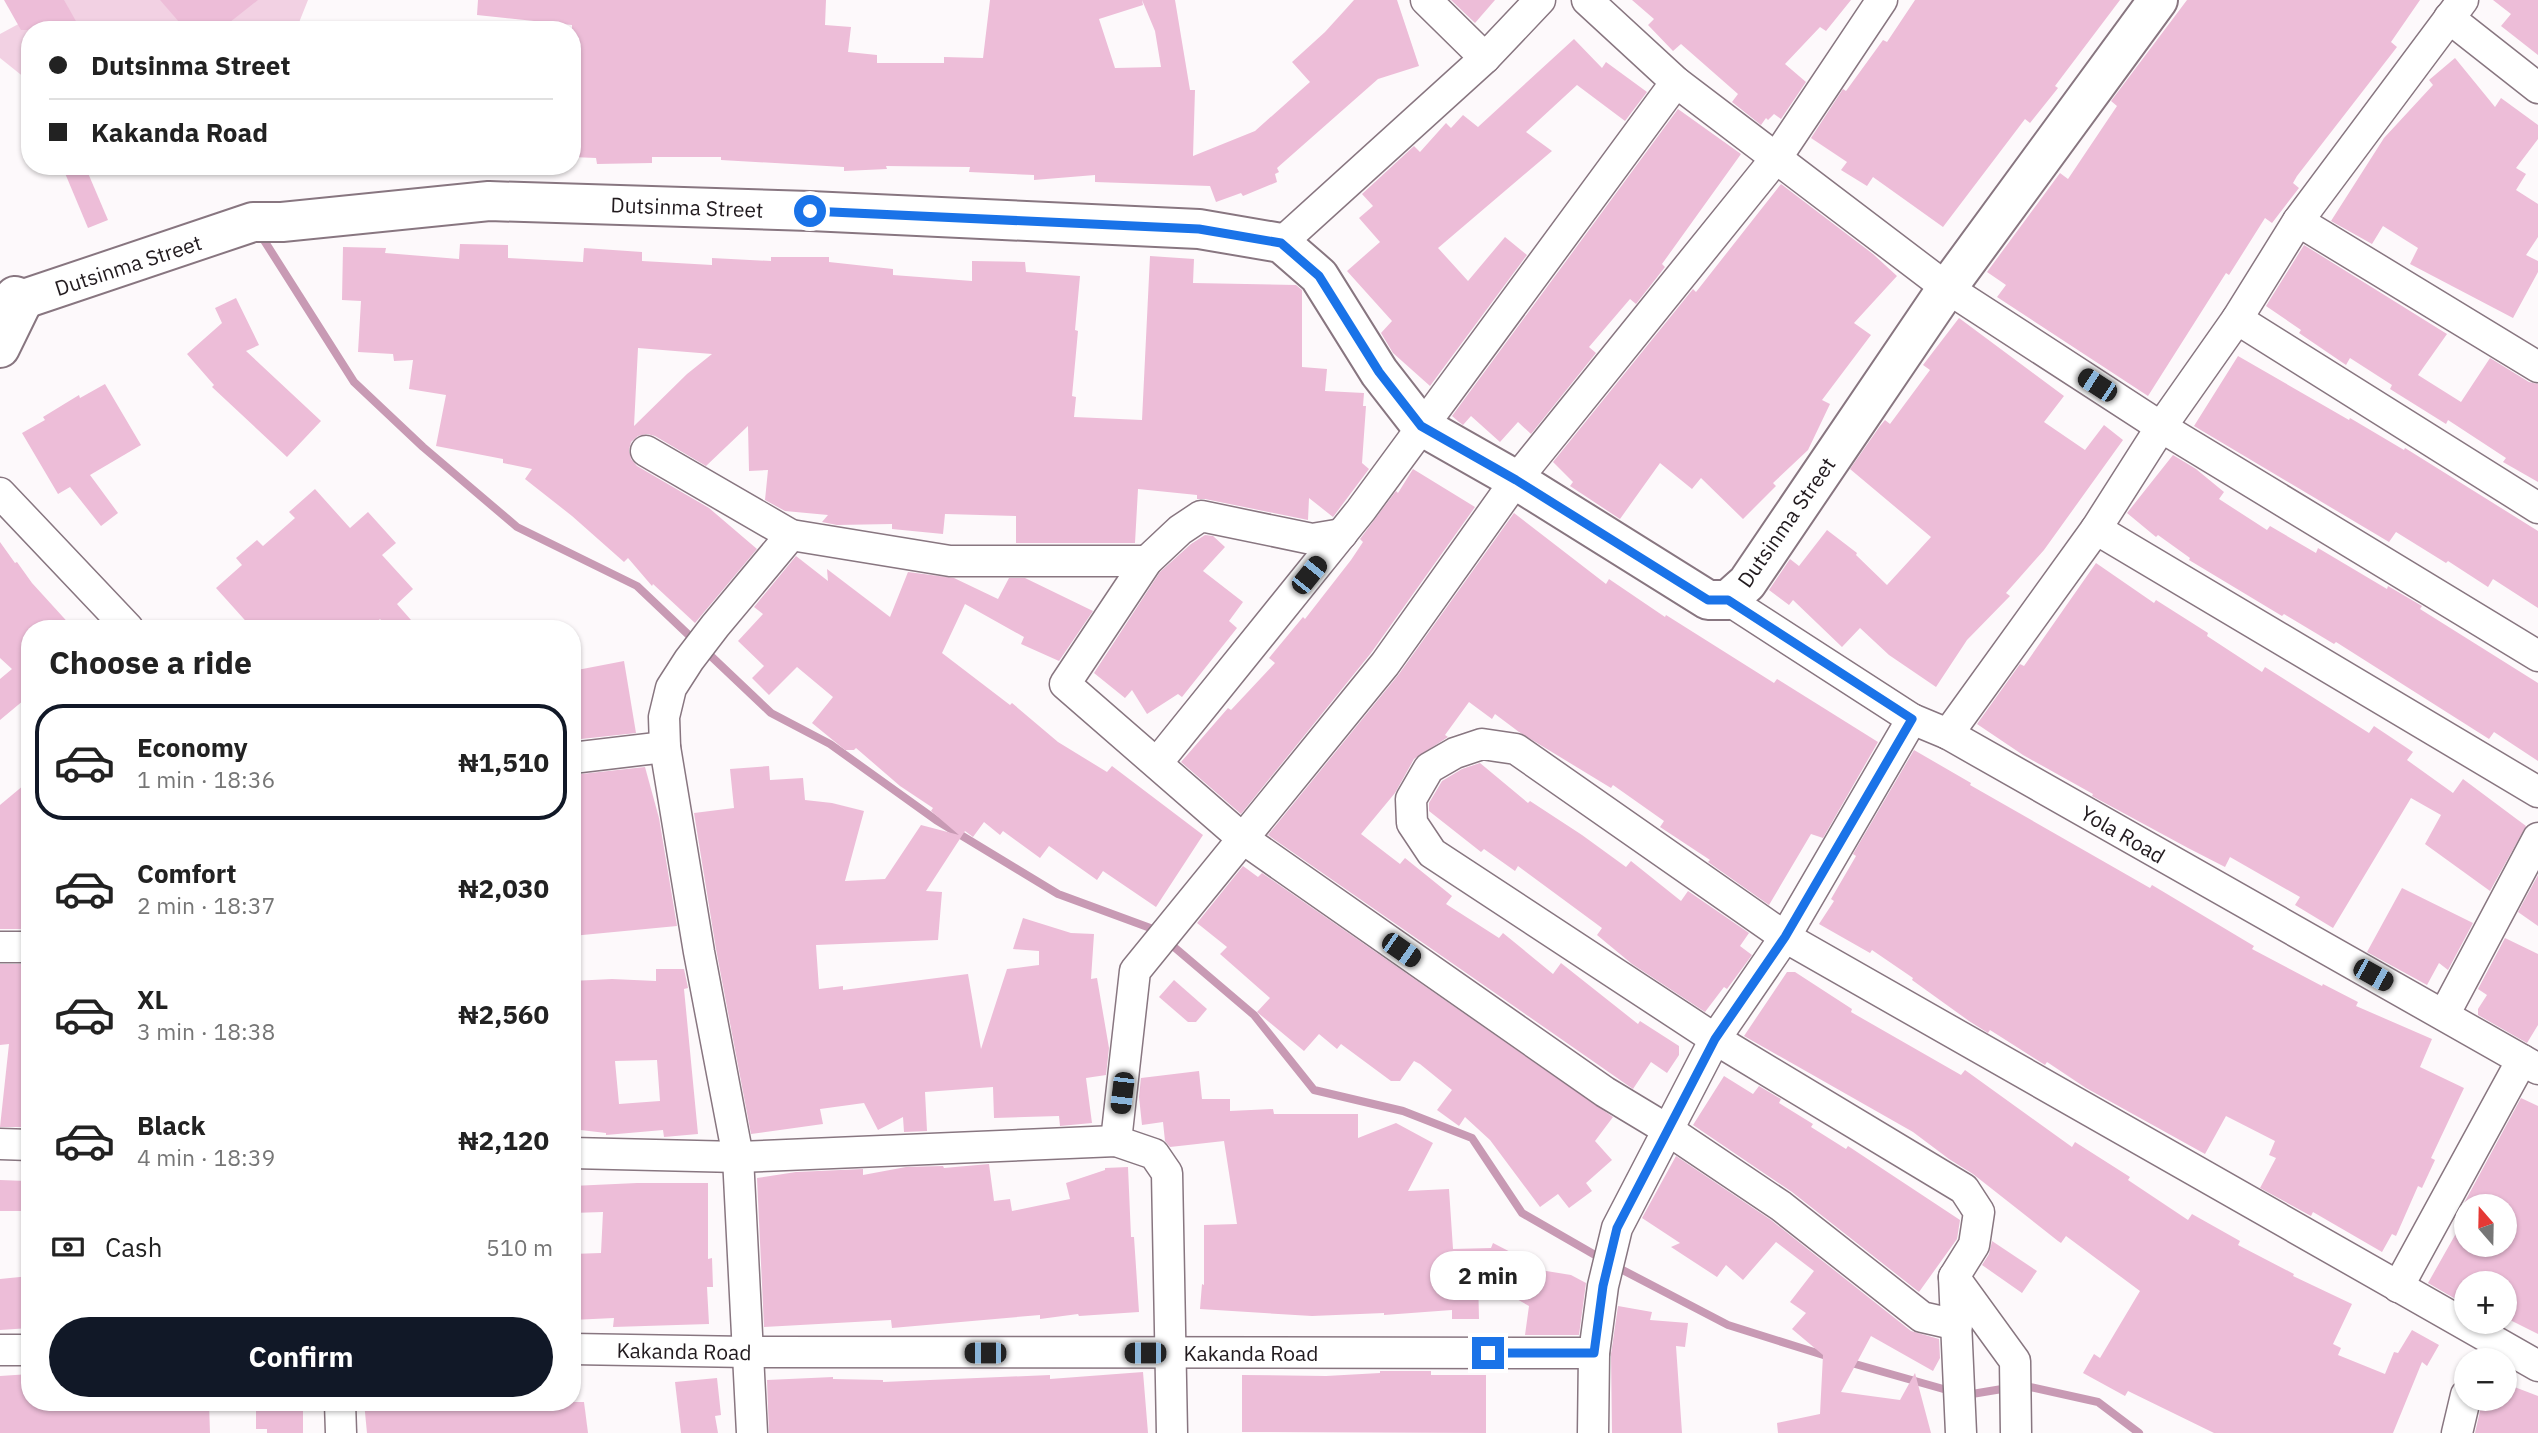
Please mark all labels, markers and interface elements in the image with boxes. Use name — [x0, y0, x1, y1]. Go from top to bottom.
text: Dutsinma Street — [91, 48, 290, 82]
text: Kakanda Road — [91, 115, 268, 149]
street label: Dutsinma Street — [610, 190, 764, 224]
route start — [794, 195, 826, 227]
street label: Dutsinma Street — [51, 228, 205, 302]
car — [2074, 365, 2121, 405]
street label: Dutsinma Street — [1731, 451, 1841, 593]
car — [1288, 552, 1331, 598]
text: Choose a ride — [49, 641, 252, 683]
text: Economy — [137, 730, 248, 764]
icon: car — [53, 731, 116, 794]
text: ₦1,510 — [458, 745, 549, 779]
text: 1 min · 18:36 — [137, 764, 275, 794]
street label: Yola Road — [2076, 799, 2170, 869]
text: Comfort — [137, 856, 236, 890]
icon: car — [53, 857, 116, 920]
text: ₦2,030 — [458, 871, 549, 905]
text: 2 min · 18:37 — [137, 890, 275, 920]
car — [1378, 929, 1425, 971]
car — [2350, 956, 2397, 994]
text: XL — [137, 982, 168, 1016]
icon: car — [53, 983, 116, 1046]
text: ₦2,560 — [458, 997, 549, 1031]
text: 3 min · 18:38 — [137, 1016, 275, 1046]
car — [1110, 1071, 1135, 1115]
text: Black — [137, 1108, 205, 1142]
icon: car — [53, 1109, 116, 1172]
text: ₦2,120 — [458, 1123, 549, 1157]
text: 4 min · 18:39 — [137, 1142, 275, 1172]
north arrow — [2454, 1194, 2516, 1256]
map controls — [2454, 1194, 2517, 1411]
icon: cash — [49, 1228, 87, 1266]
text: Cash — [105, 1230, 162, 1264]
text: 510 m — [486, 1232, 553, 1262]
callout: 2 min — [1430, 1252, 1546, 1300]
text: 2 min — [1458, 1260, 1518, 1290]
button: + — [2454, 1271, 2517, 1334]
button: Confirm — [49, 1317, 553, 1397]
street label: Kakanda Road — [616, 1336, 752, 1366]
route end — [1472, 1337, 1504, 1369]
street label: Kakanda Road — [1184, 1339, 1318, 1367]
car — [965, 1343, 1007, 1364]
car — [1125, 1343, 1167, 1364]
button: − — [2454, 1348, 2517, 1411]

